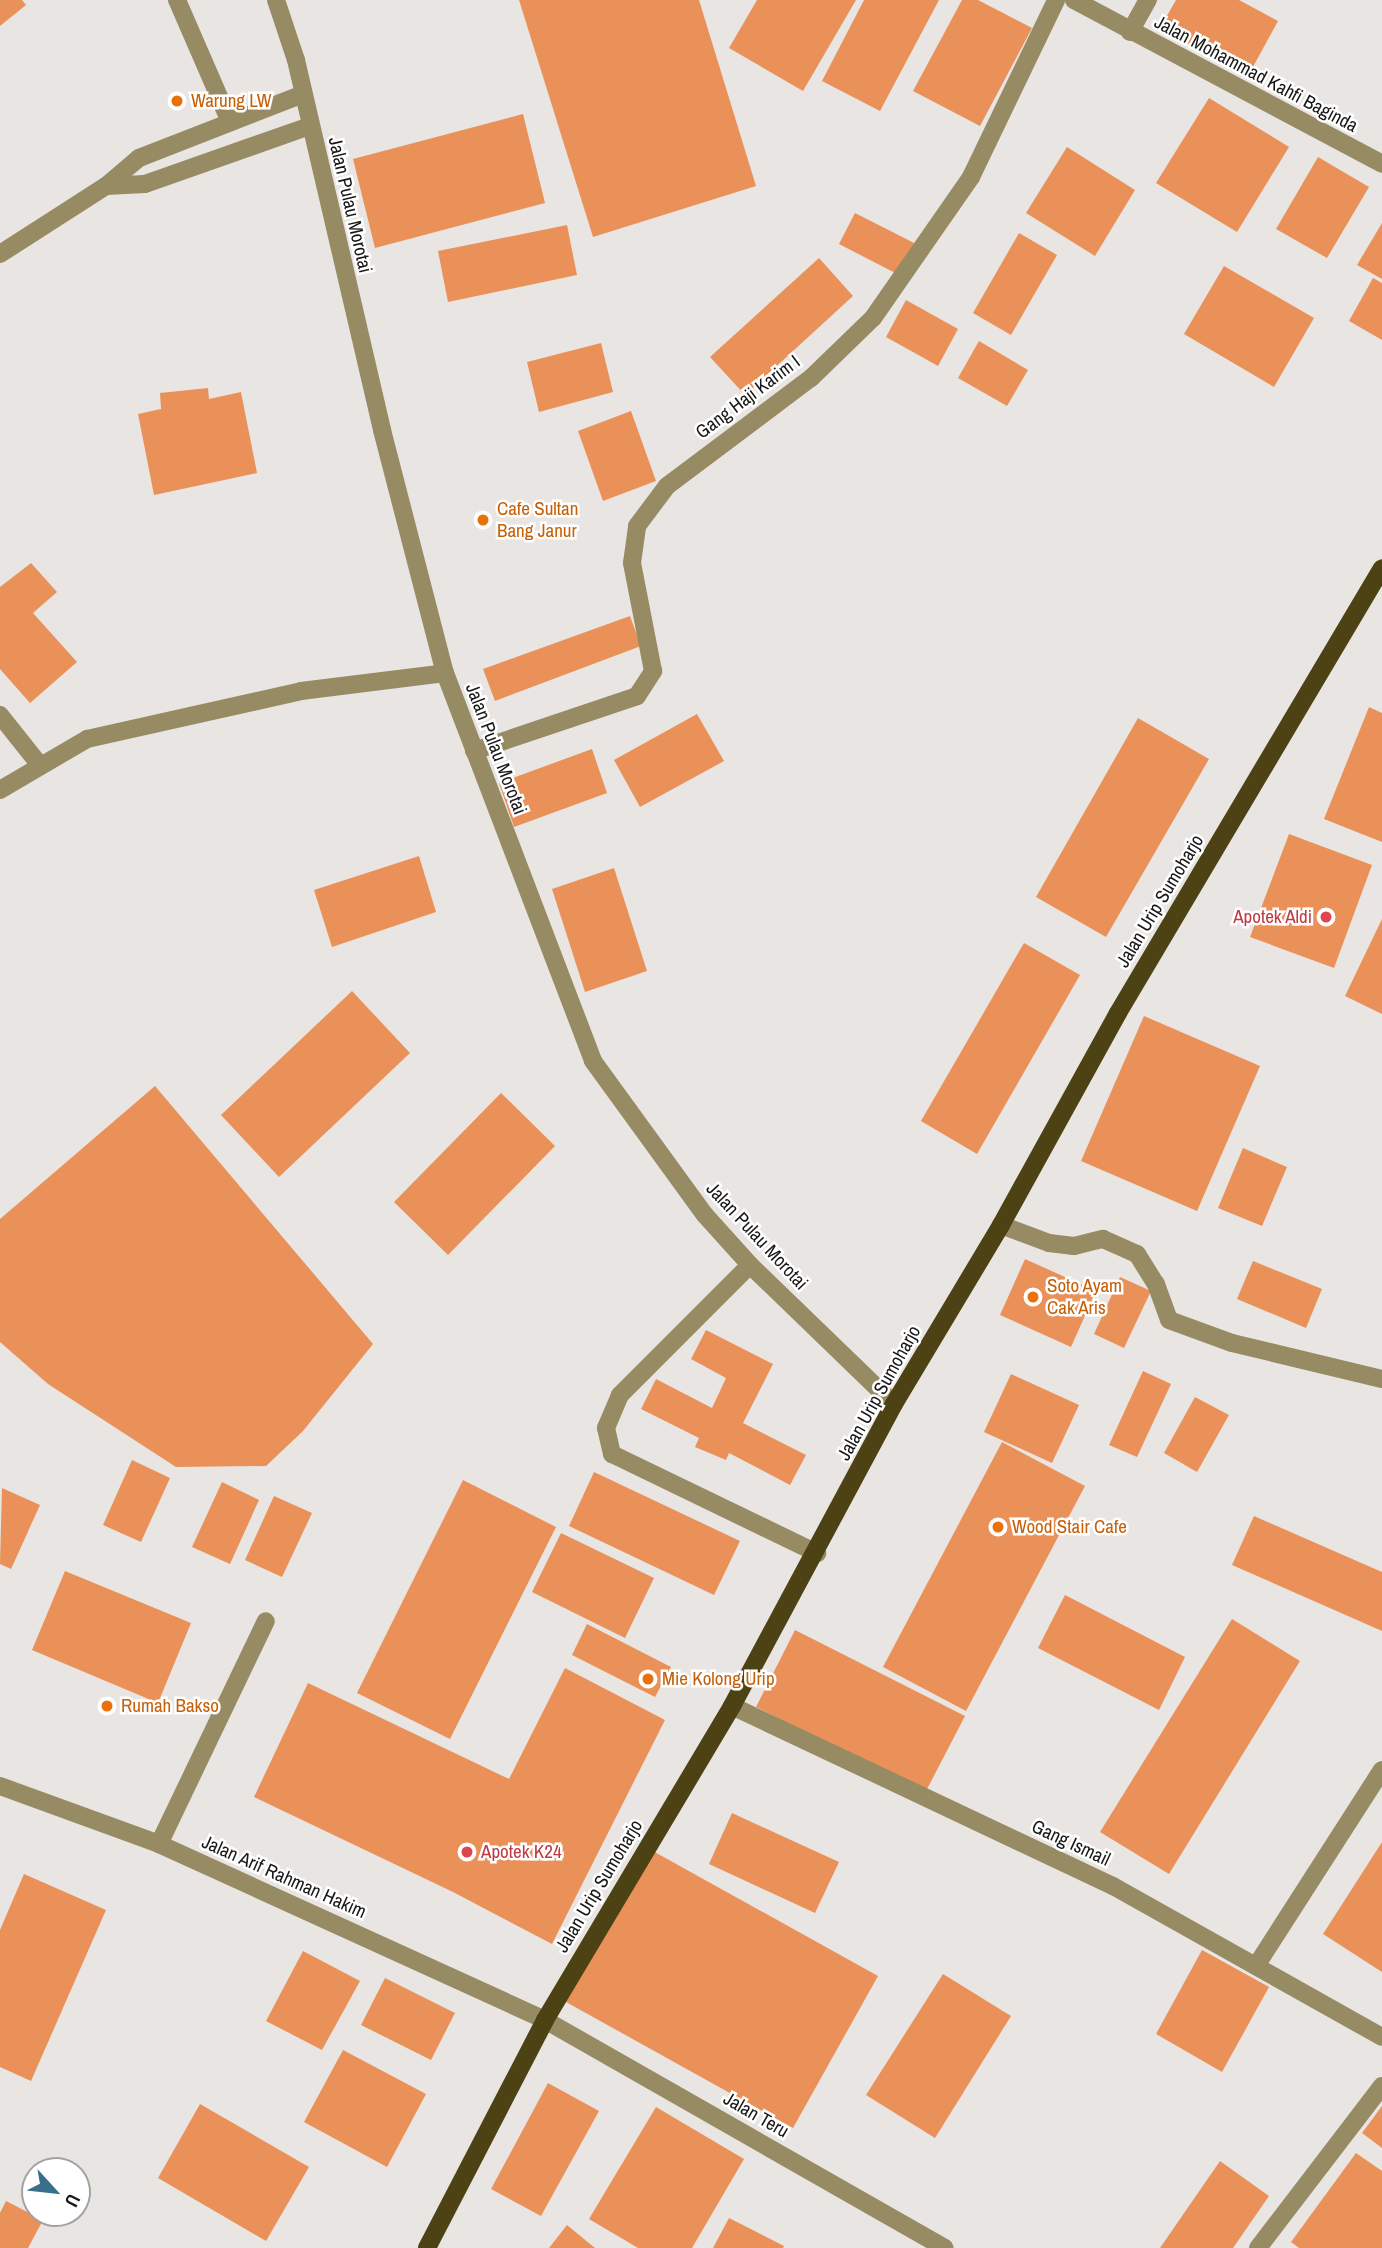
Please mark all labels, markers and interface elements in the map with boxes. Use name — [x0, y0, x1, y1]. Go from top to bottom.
street label: Jalan Mohammad Kahfi Baginda — [1150, 11, 1362, 137]
place label: Warung LW — [191, 90, 272, 112]
marker: Warung LW — [169, 93, 185, 109]
street label: Jalan Pulau Morotai — [323, 135, 377, 275]
street label: Gang Haji Karim I — [691, 350, 805, 444]
place label: Cafe Sultan Bang Janur — [497, 498, 578, 542]
marker: Cafe Sultan Bang Janur — [475, 512, 491, 528]
street label: Jalan Pulau Morotai — [461, 680, 531, 818]
street label: Jalan Urip Sumoharjo — [1111, 831, 1209, 971]
place label: Apotek Aldi — [1232, 906, 1312, 928]
marker: Apotek Aldi — [1318, 909, 1334, 925]
street label: Jalan Pulau Morotai — [701, 1178, 813, 1294]
place label: Soto Ayam Cak Aris — [1047, 1275, 1123, 1319]
marker: Soto Ayam Cak Aris — [1025, 1289, 1041, 1305]
street label: Jalan Urip Sumoharjo — [833, 1322, 925, 1464]
place label: Wood Stair Cafe — [1012, 1516, 1127, 1538]
marker: Wood Stair Cafe — [990, 1519, 1006, 1535]
place label: Mie Kolong Urip — [662, 1668, 775, 1690]
marker: Mie Kolong Urip — [640, 1671, 656, 1687]
place label: Rumah Bakso — [121, 1695, 219, 1717]
marker: Rumah Bakso — [99, 1698, 115, 1714]
street label: Gang Ismail — [1028, 1815, 1114, 1871]
street label: Jalan Urip Sumoharjo — [550, 1816, 648, 1956]
street label: Jalan Arif Rahman Hakim — [198, 1830, 370, 1924]
place label: Apotek K24 — [481, 1841, 562, 1863]
marker: Apotek K24 — [459, 1844, 475, 1860]
street label: Jalan Teru — [719, 2087, 793, 2143]
north arrow — [21, 2157, 91, 2227]
text: U — [59, 2190, 87, 2212]

